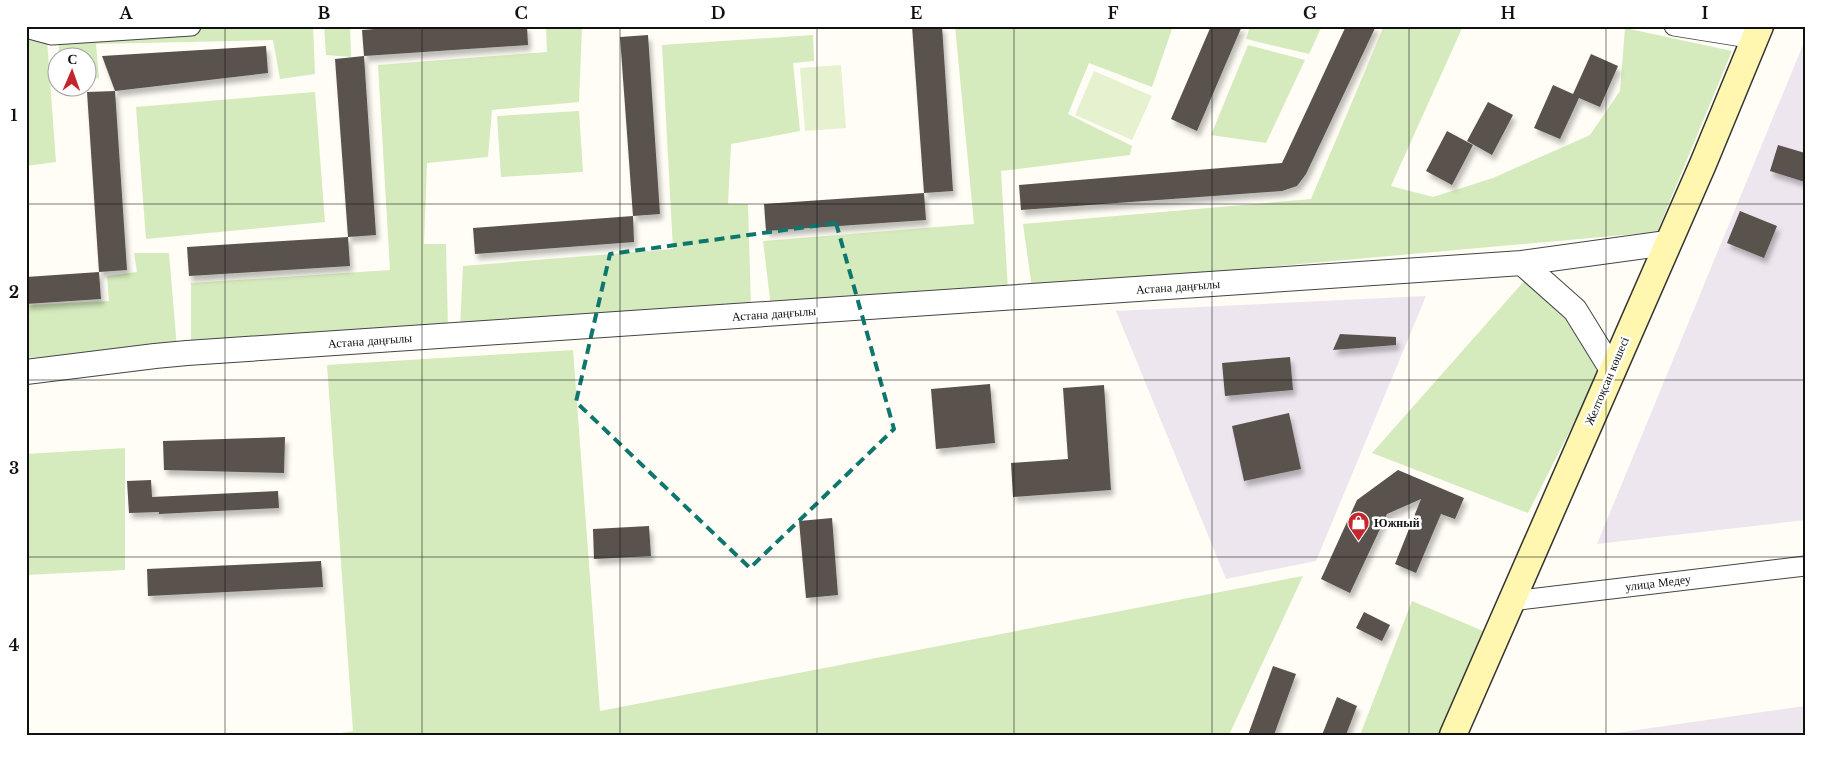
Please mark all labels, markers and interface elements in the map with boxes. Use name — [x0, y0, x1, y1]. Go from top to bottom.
text: A — [119, 3, 134, 23]
text: B — [318, 3, 331, 23]
text: C — [514, 3, 528, 23]
text: D — [711, 3, 725, 23]
text: E — [910, 3, 922, 23]
text: F — [1107, 3, 1119, 23]
text: G — [1303, 3, 1317, 23]
text: H — [1500, 3, 1516, 23]
text: I — [1702, 3, 1709, 23]
north arrow — [48, 48, 98, 98]
text: С — [67, 50, 78, 68]
text: 1 — [11, 105, 18, 125]
street label: Астана даңғылы — [1135, 276, 1221, 297]
text: 2 — [9, 282, 19, 302]
street label: Астана даңғылы — [731, 303, 817, 324]
street label: Астана даңғылы — [327, 330, 413, 351]
street label: Желтоқсан көшесі — [1581, 334, 1632, 427]
text: 3 — [9, 458, 19, 478]
shop icon: Южный — [1346, 511, 1370, 542]
place label: Южный — [1374, 515, 1420, 530]
street label: улица Медеу — [1624, 571, 1692, 594]
text: 4 — [9, 635, 19, 655]

